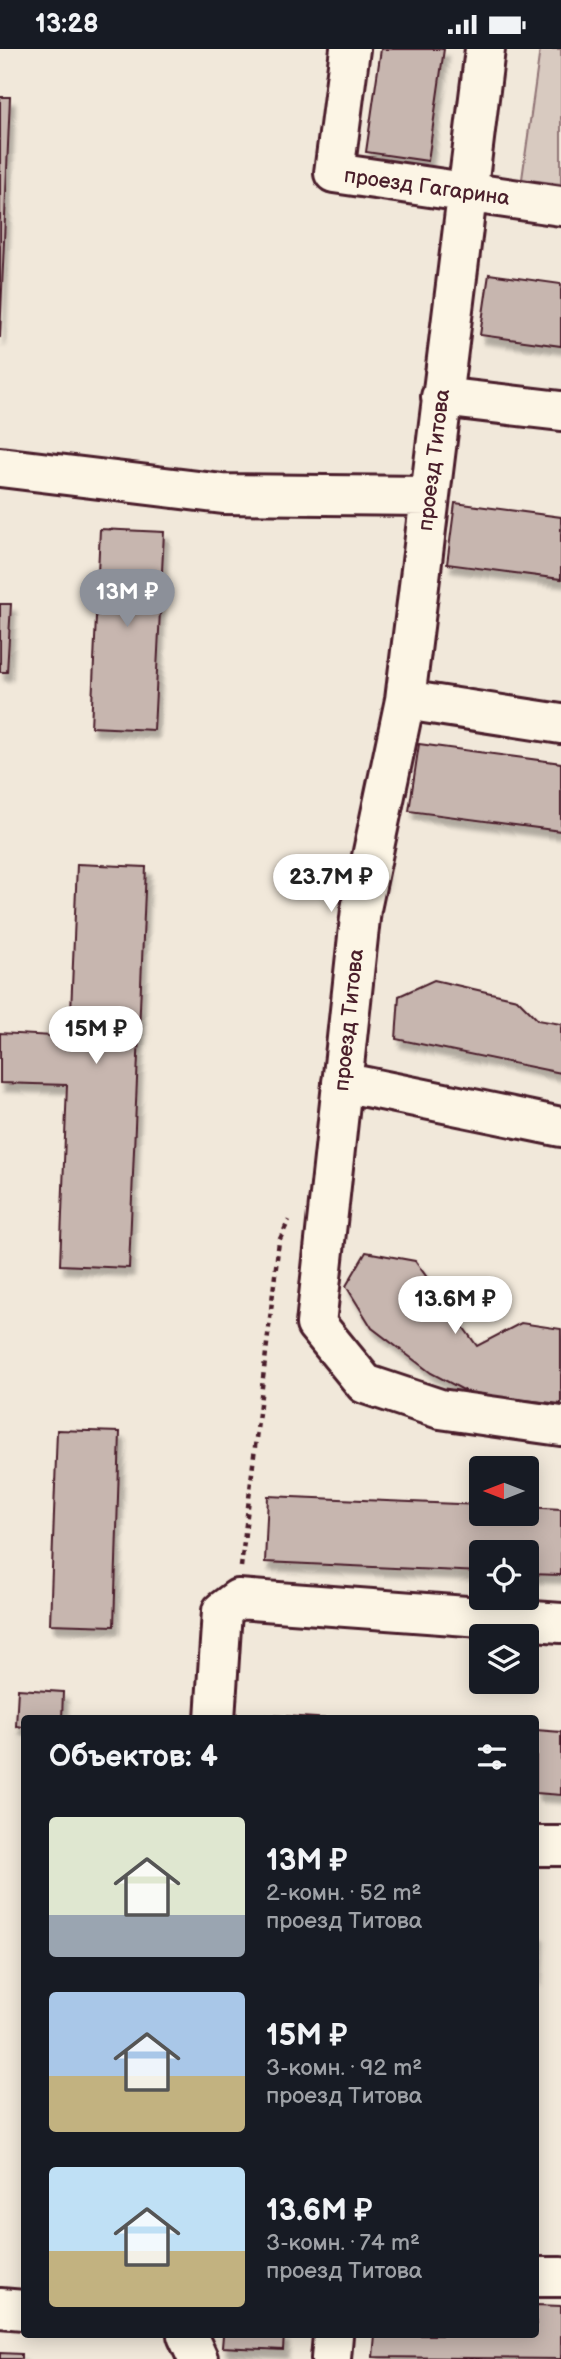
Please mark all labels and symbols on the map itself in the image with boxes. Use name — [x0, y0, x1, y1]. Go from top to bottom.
street label: проезд Гагарина — [342, 163, 512, 211]
street label: проезд Титова — [413, 387, 455, 532]
pin: 13M ₽ — [78, 569, 176, 629]
pin: 23.7M ₽ — [266, 855, 396, 914]
street label: проезд Титова — [329, 947, 369, 1092]
pin: 15M ₽ — [47, 1007, 145, 1066]
pin: 13.6M ₽ — [390, 1277, 520, 1336]
north arrow — [469, 1456, 539, 1526]

